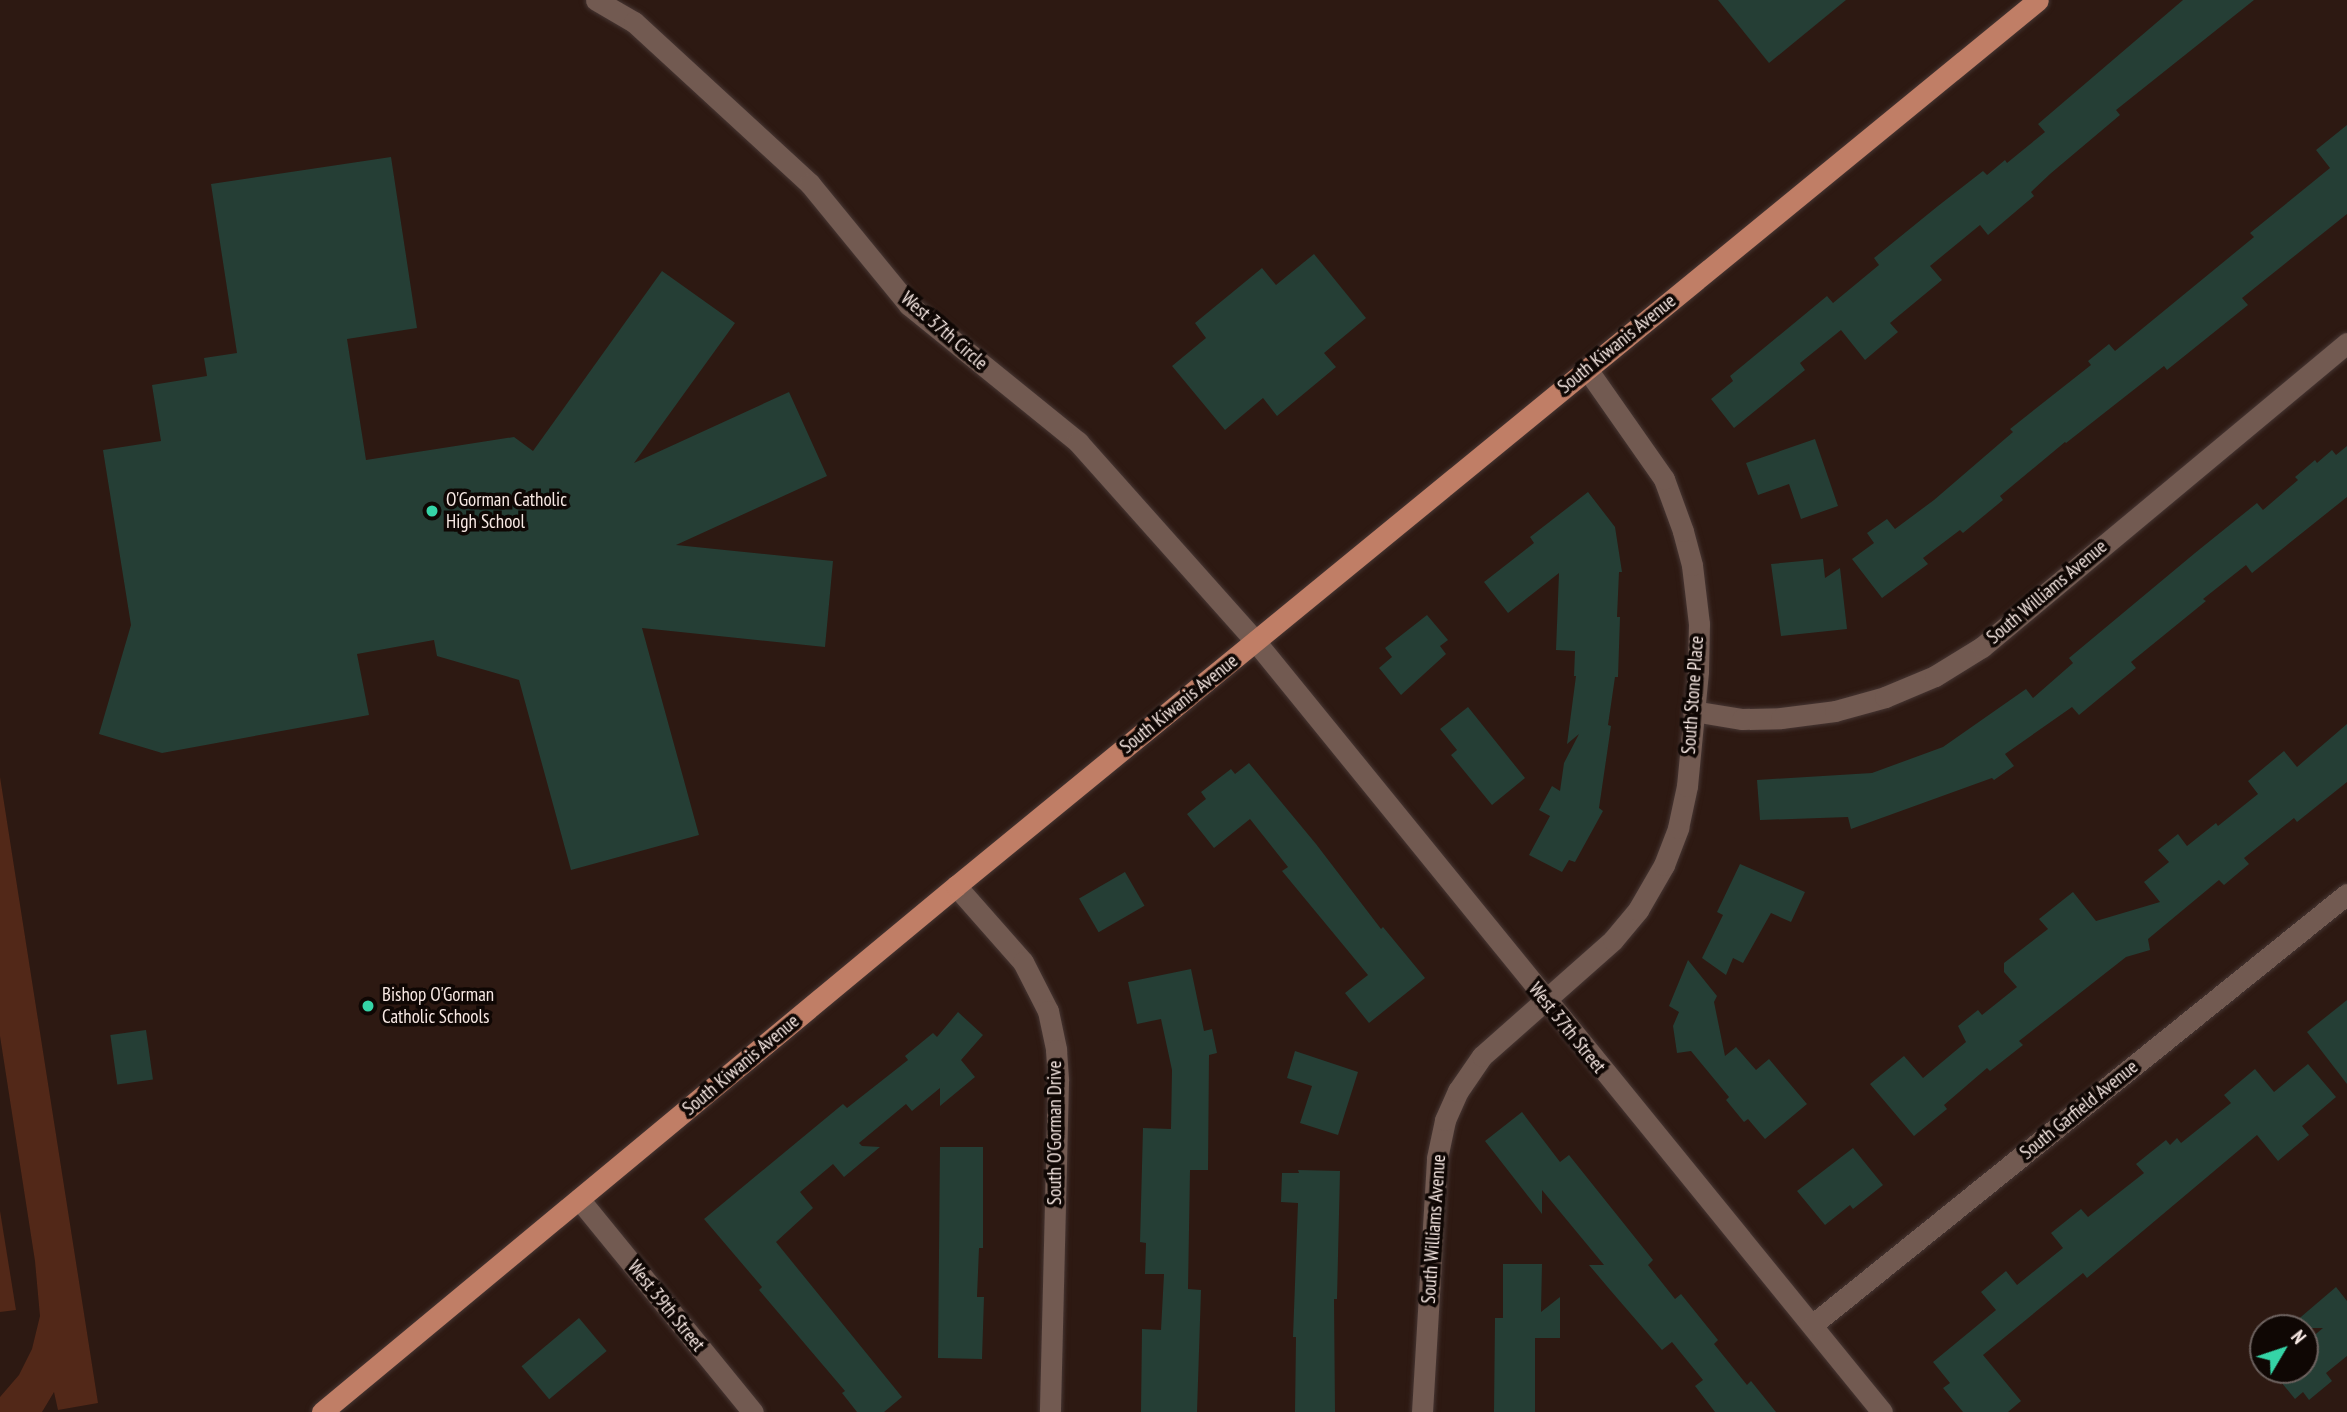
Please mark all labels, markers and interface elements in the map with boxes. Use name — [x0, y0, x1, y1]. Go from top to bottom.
street label: West 37th Circle — [896, 287, 992, 375]
street label: South Kiwanis Avenue — [1553, 289, 1681, 399]
place label: O'Gorman Catholic High School — [446, 489, 567, 533]
marker: O'Gorman Catholic High School — [424, 503, 440, 519]
street label: South Williams Avenue — [1982, 535, 2112, 649]
street label: South Stone Place — [1677, 635, 1709, 755]
street label: South Kiwanis Avenue — [1115, 649, 1243, 759]
street label: West 37th Street — [1524, 978, 1610, 1078]
place label: Bishop O'Gorman Catholic Schools — [382, 984, 494, 1028]
marker: Bishop O'Gorman Catholic Schools — [360, 998, 376, 1014]
street label: South Kiwanis Avenue — [678, 1010, 804, 1120]
street label: South Garfield Avenue — [2015, 1055, 2143, 1165]
street label: South O'Gorman Drive — [1044, 1061, 1066, 1205]
street label: South Williams Avenue — [1417, 1153, 1451, 1305]
street label: West 39th Street — [623, 1256, 709, 1356]
north arrow — [2249, 1314, 2319, 1384]
text: N — [2286, 1325, 2311, 1349]

